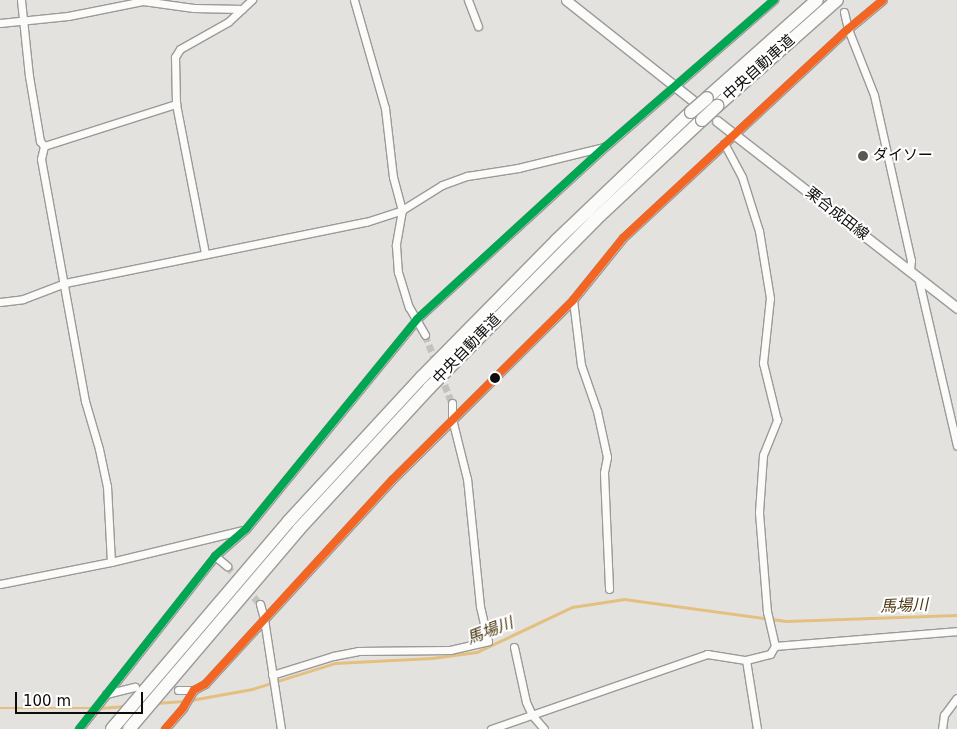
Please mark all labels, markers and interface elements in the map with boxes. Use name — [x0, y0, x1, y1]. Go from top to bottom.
street label: 中央自動車道 — [720, 31, 798, 105]
place label: ダイソー — [873, 147, 933, 165]
marker: ダイソー — [857, 150, 869, 162]
street label: 栗合成田線 — [802, 184, 872, 244]
street label: 中央自動車道 — [429, 310, 505, 388]
unlabelled marker — [490, 373, 500, 383]
water label: 馬場川 — [880, 596, 928, 616]
water label: 馬場川 — [464, 613, 516, 649]
scale bar — [18, 682, 145, 714]
text: 100 m — [23, 692, 71, 710]

